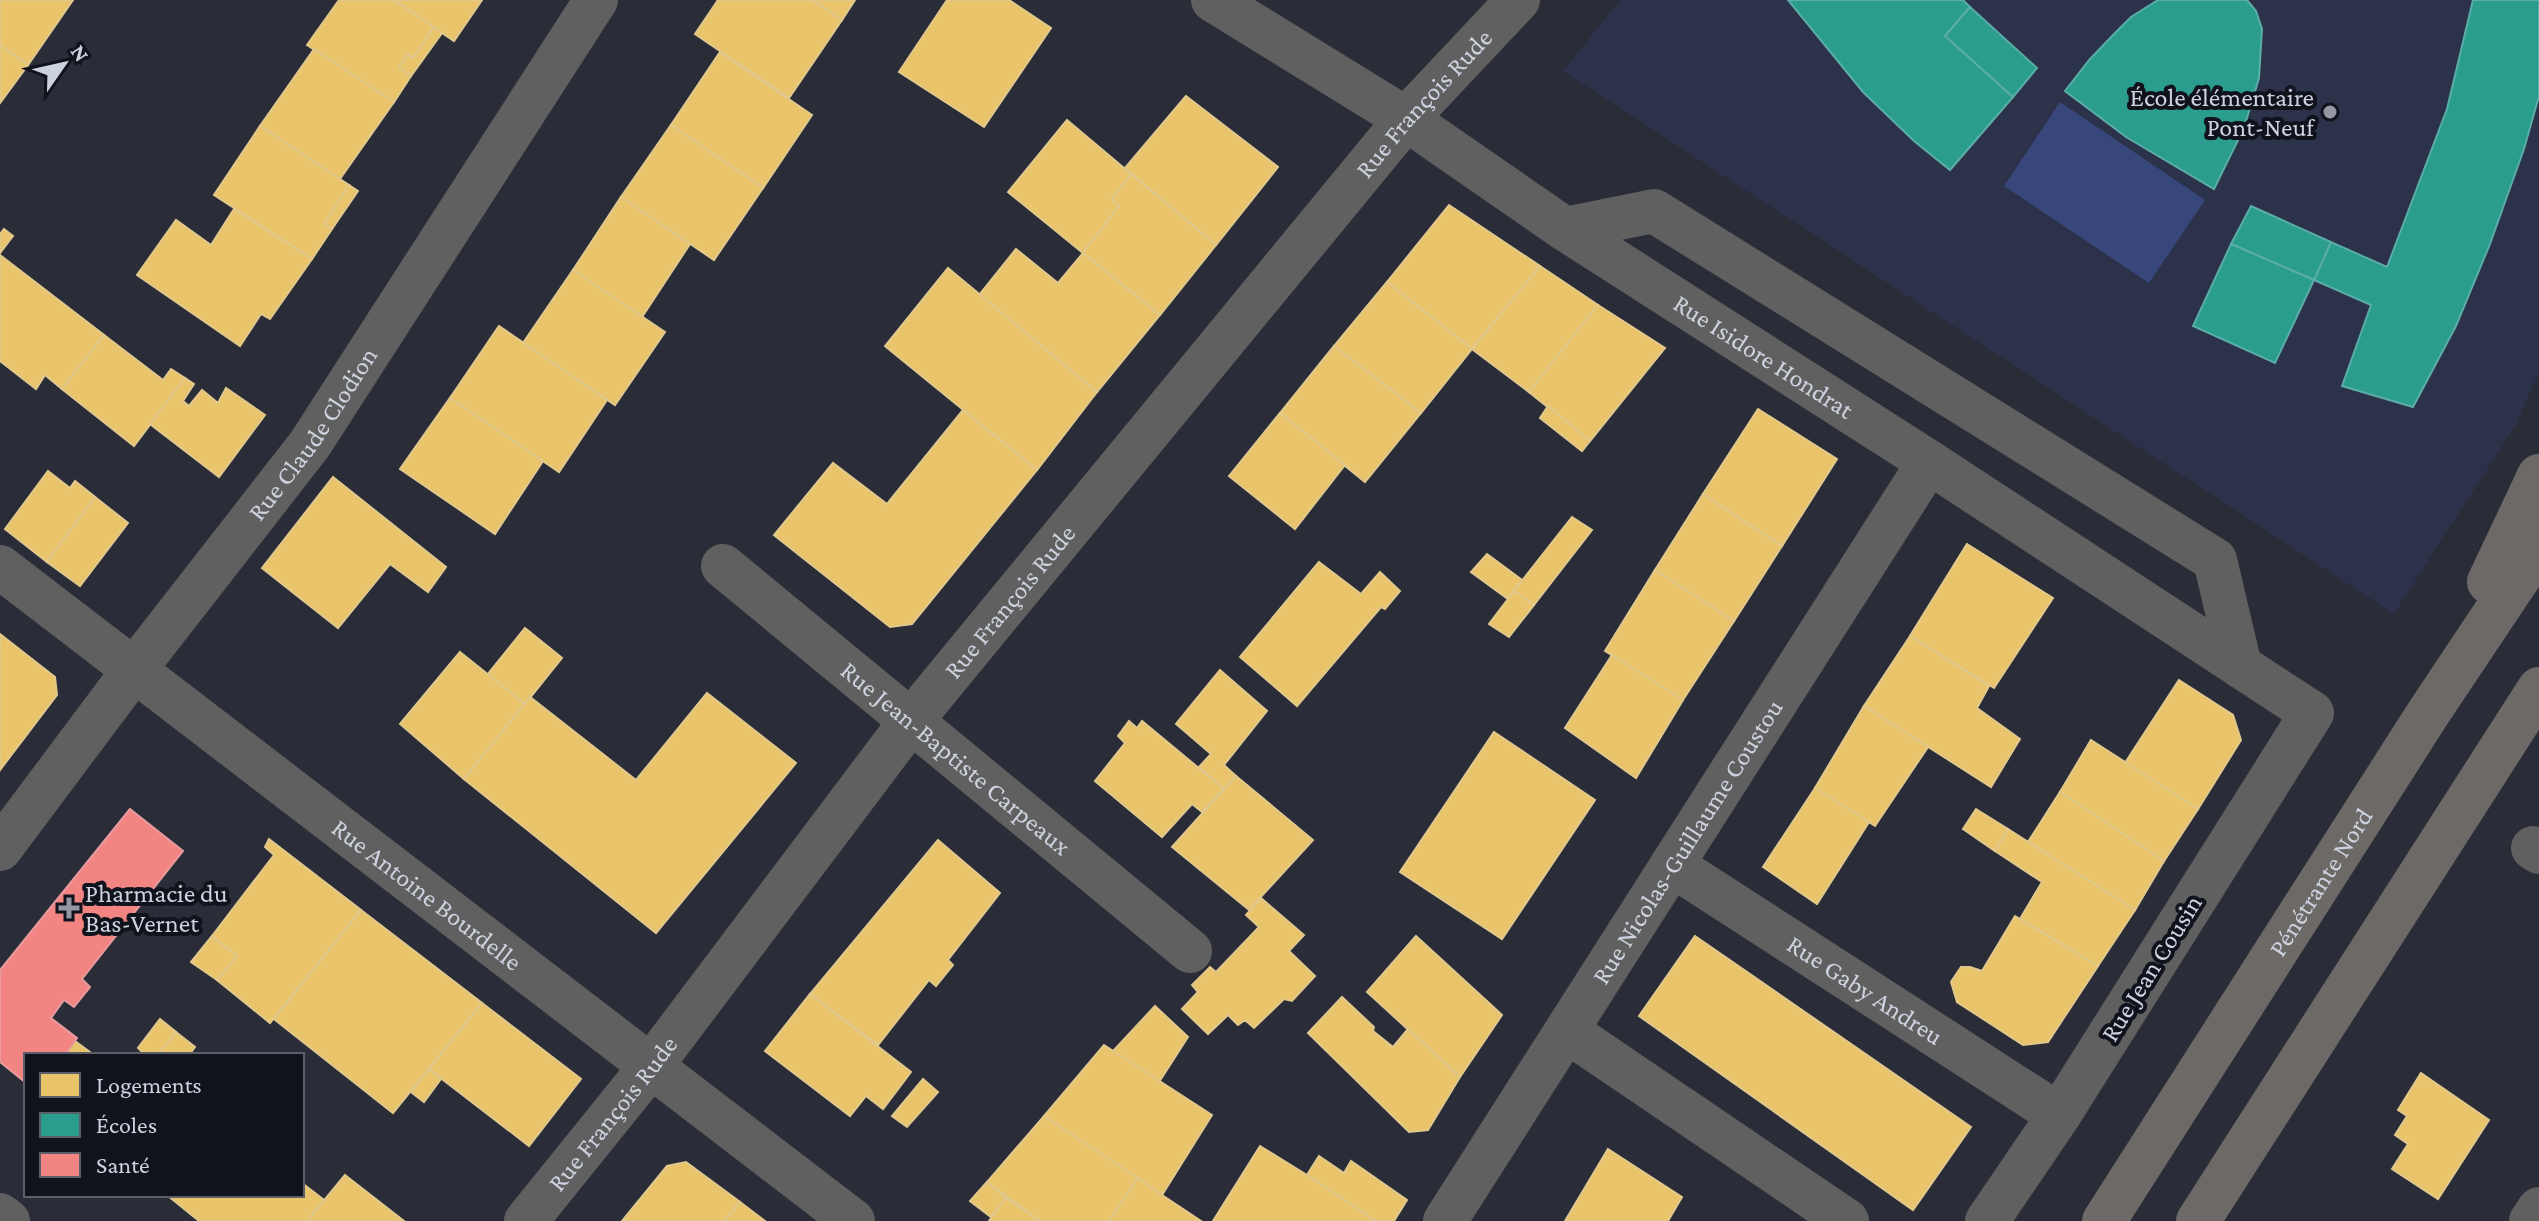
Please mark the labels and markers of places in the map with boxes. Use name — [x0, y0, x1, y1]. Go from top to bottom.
place label: École élémentaire Pont-Neuf — [2130, 83, 2315, 142]
marker: École élémentaire Pont-Neuf — [2321, 103, 2339, 121]
place label: Pharmacie du Bas-Vernet — [85, 879, 228, 938]
marker: Pharmacie du Bas-Vernet — [60, 899, 78, 917]

